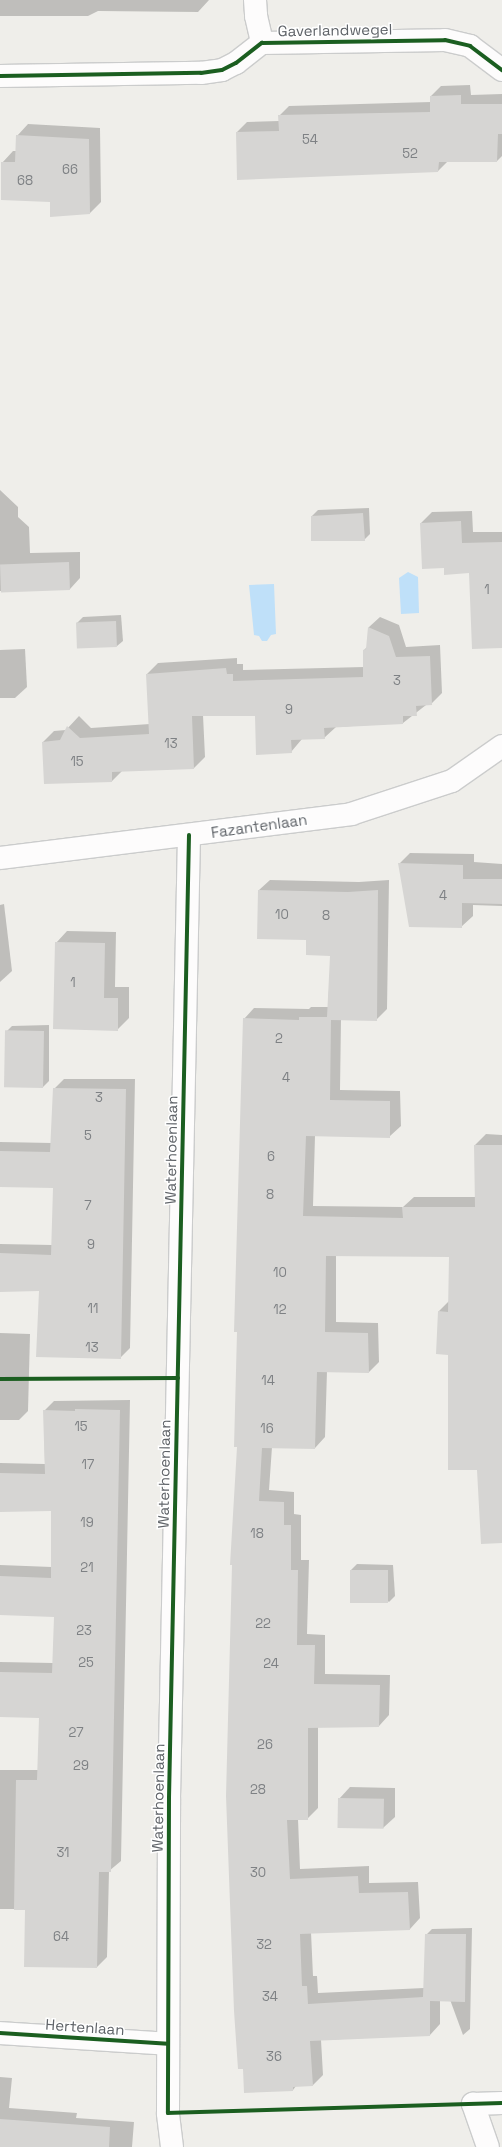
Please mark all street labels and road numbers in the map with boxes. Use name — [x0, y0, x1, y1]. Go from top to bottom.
street label: Gaverlandwegel — [278, 20, 392, 40]
street label: Fazantenlaan — [210, 810, 308, 842]
street label: Waterhoenlaan — [161, 1095, 181, 1205]
street label: Waterhoenlaan — [154, 1419, 174, 1529]
street label: Waterhoenlaan — [148, 1743, 168, 1853]
street label: Hertenlaan — [45, 2015, 125, 2039]

